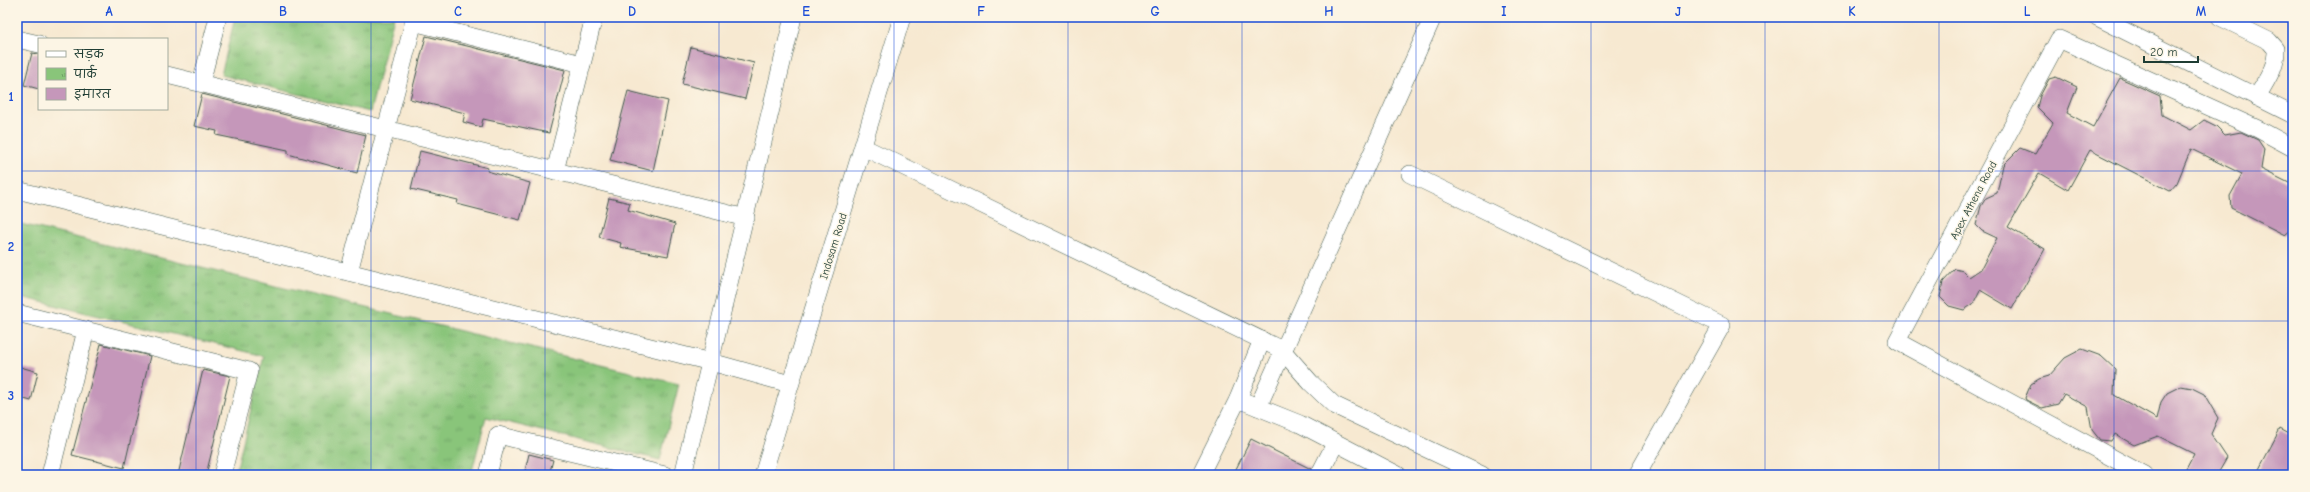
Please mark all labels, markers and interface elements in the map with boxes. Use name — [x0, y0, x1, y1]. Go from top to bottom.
text: A — [105, 4, 113, 19]
text: B — [279, 4, 287, 19]
text: C — [454, 4, 462, 19]
text: D — [628, 4, 636, 19]
text: E — [802, 4, 810, 19]
text: F — [977, 4, 985, 19]
text: G — [1150, 4, 1160, 19]
text: H — [1324, 4, 1334, 19]
text: I — [1501, 4, 1507, 19]
text: J — [1675, 4, 1681, 19]
text: K — [1848, 4, 1856, 19]
text: L — [2024, 4, 2031, 19]
text: M — [2196, 4, 2207, 19]
legend — [38, 38, 168, 110]
scale bar — [2144, 38, 2198, 64]
text: 20 m — [2150, 45, 2178, 59]
text: सड़क — [73, 47, 105, 62]
text: पार्क — [73, 64, 98, 81]
text: इमारत — [74, 87, 112, 101]
text: 1 — [8, 89, 14, 104]
street label: Apex Athena Road — [1947, 159, 2000, 242]
street label: Indosam Road — [817, 211, 850, 281]
text: 2 — [8, 239, 14, 254]
text: 3 — [8, 388, 14, 403]

